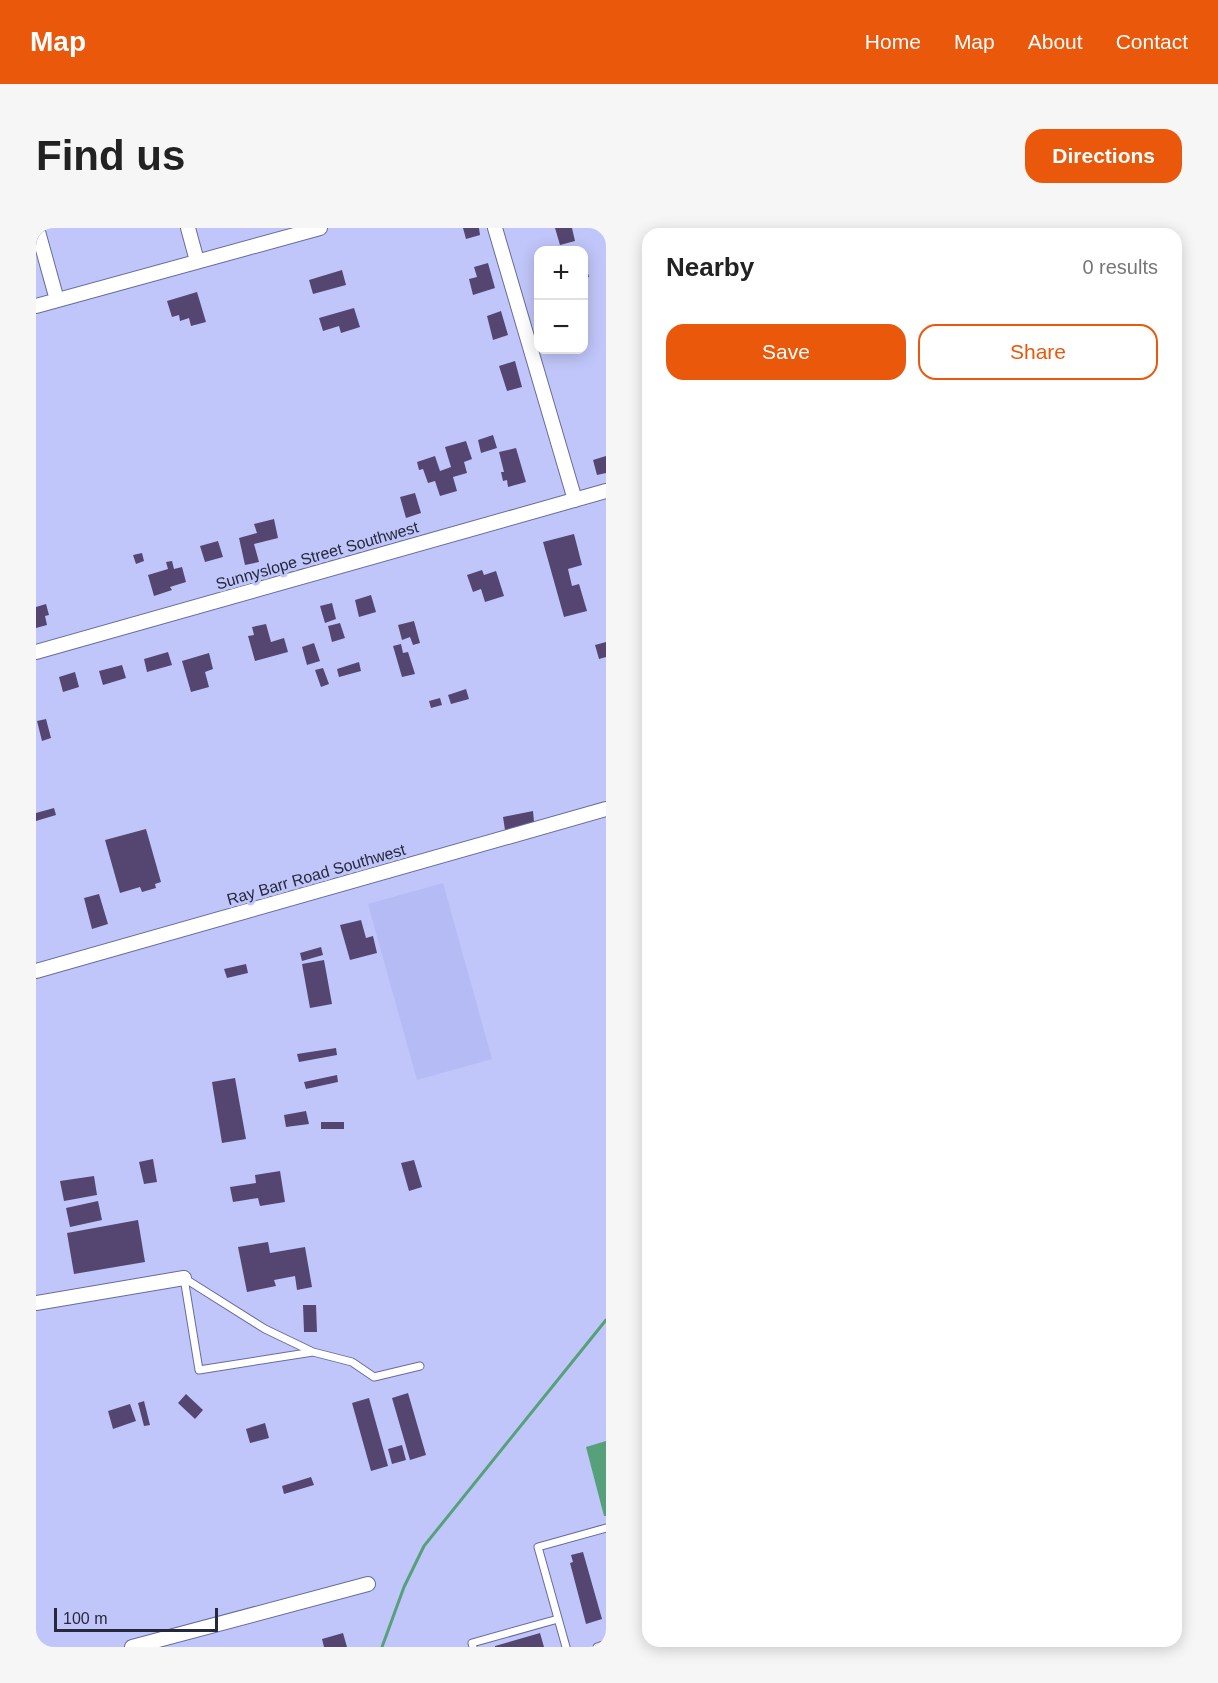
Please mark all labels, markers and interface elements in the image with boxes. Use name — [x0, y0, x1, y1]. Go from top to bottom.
text: Map — [30, 26, 86, 57]
text: Home — [865, 30, 921, 53]
text: Map — [954, 30, 995, 53]
text: About — [1028, 30, 1083, 53]
text: Contact — [1116, 30, 1188, 53]
button: Directions — [1025, 129, 1182, 183]
text: Find us — [36, 132, 185, 179]
map controls — [534, 246, 588, 354]
button: + — [534, 246, 588, 300]
text: Nearby — [666, 252, 754, 282]
text: 0 results — [1082, 256, 1158, 278]
button: − — [534, 300, 588, 354]
button: Save — [666, 324, 906, 380]
button: Share — [918, 324, 1158, 380]
street label: Sunnyslope Street Southwest — [214, 518, 421, 593]
street label: Ray Barr Road Southwest — [225, 841, 408, 908]
scale bar — [54, 1605, 218, 1632]
text: 100 m — [63, 1610, 107, 1627]

